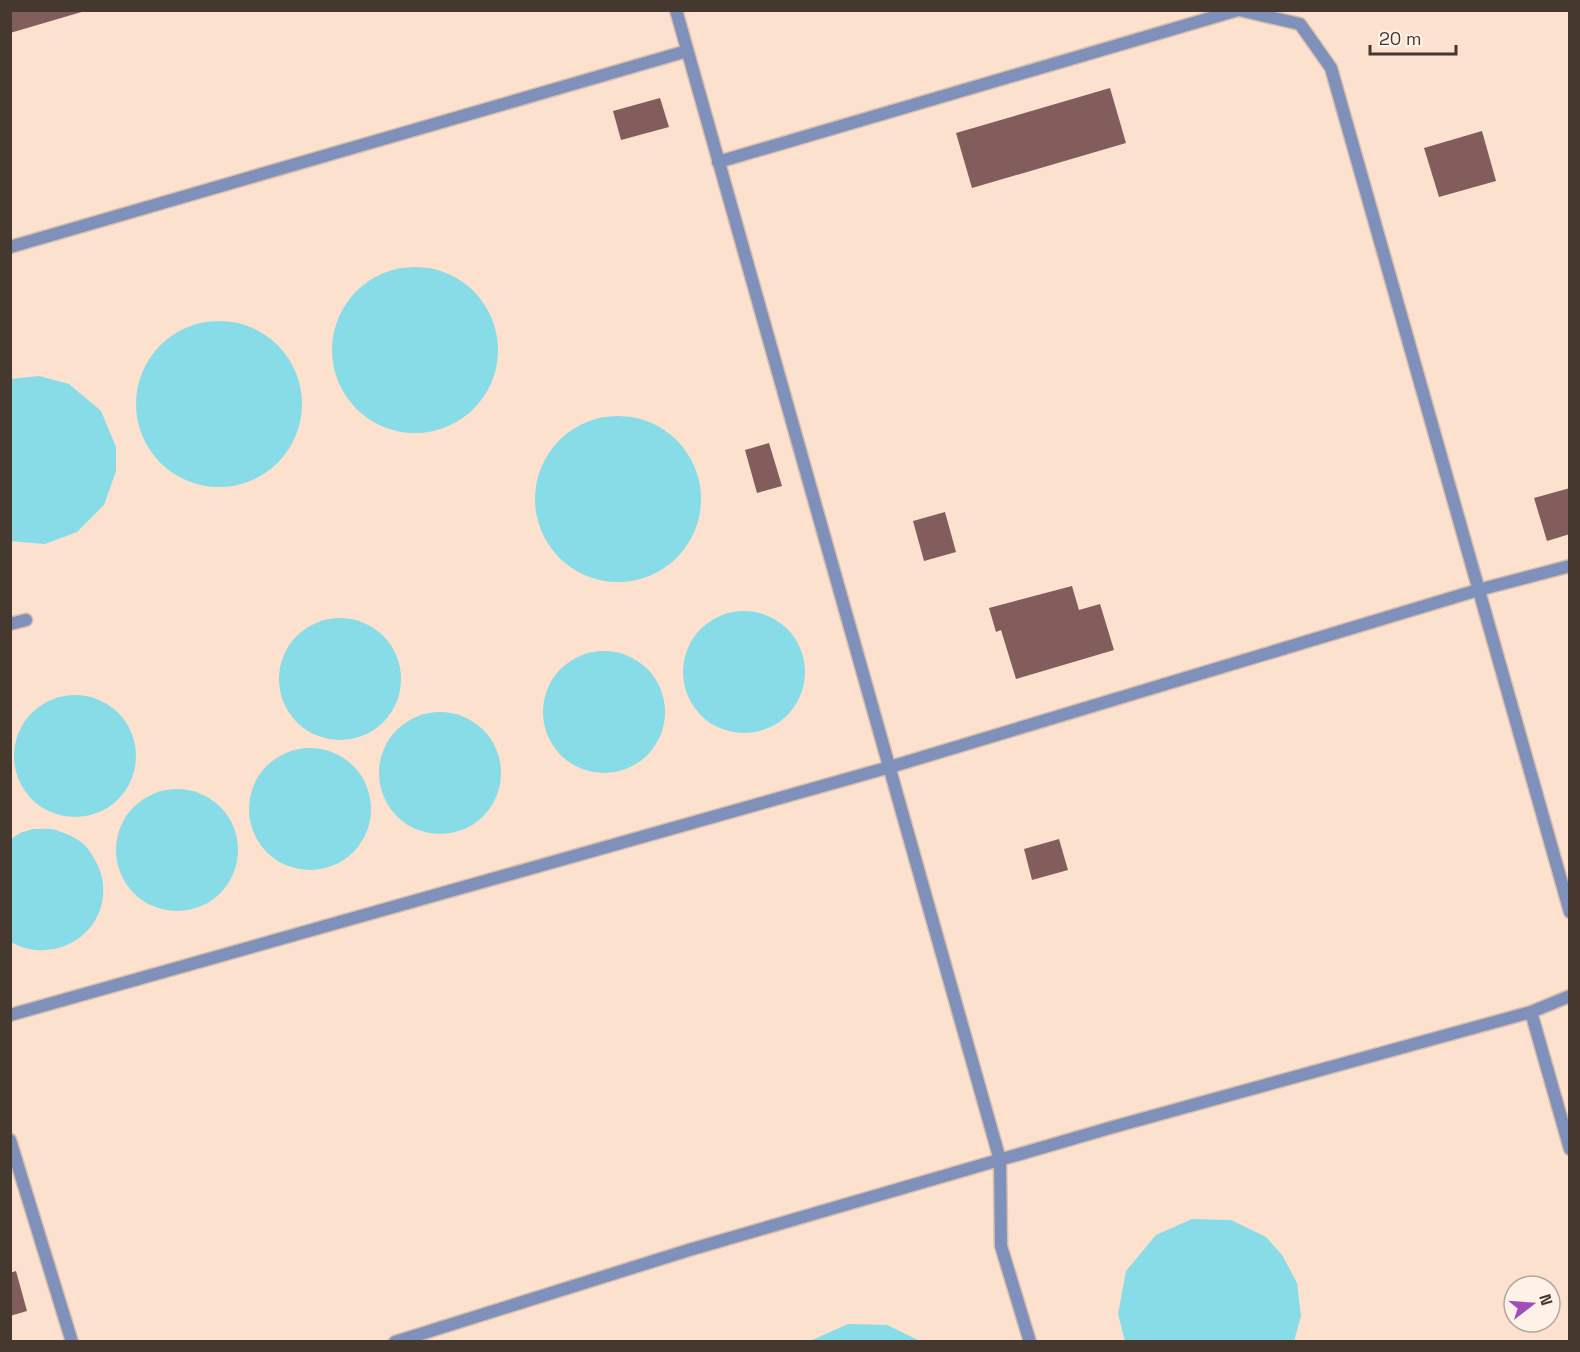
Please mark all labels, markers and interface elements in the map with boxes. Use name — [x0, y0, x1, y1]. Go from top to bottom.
scale bar — [1370, 18, 1456, 56]
text: 20 m — [1379, 27, 1422, 50]
north arrow — [1502, 1274, 1562, 1334]
text: N — [1534, 1292, 1557, 1308]

